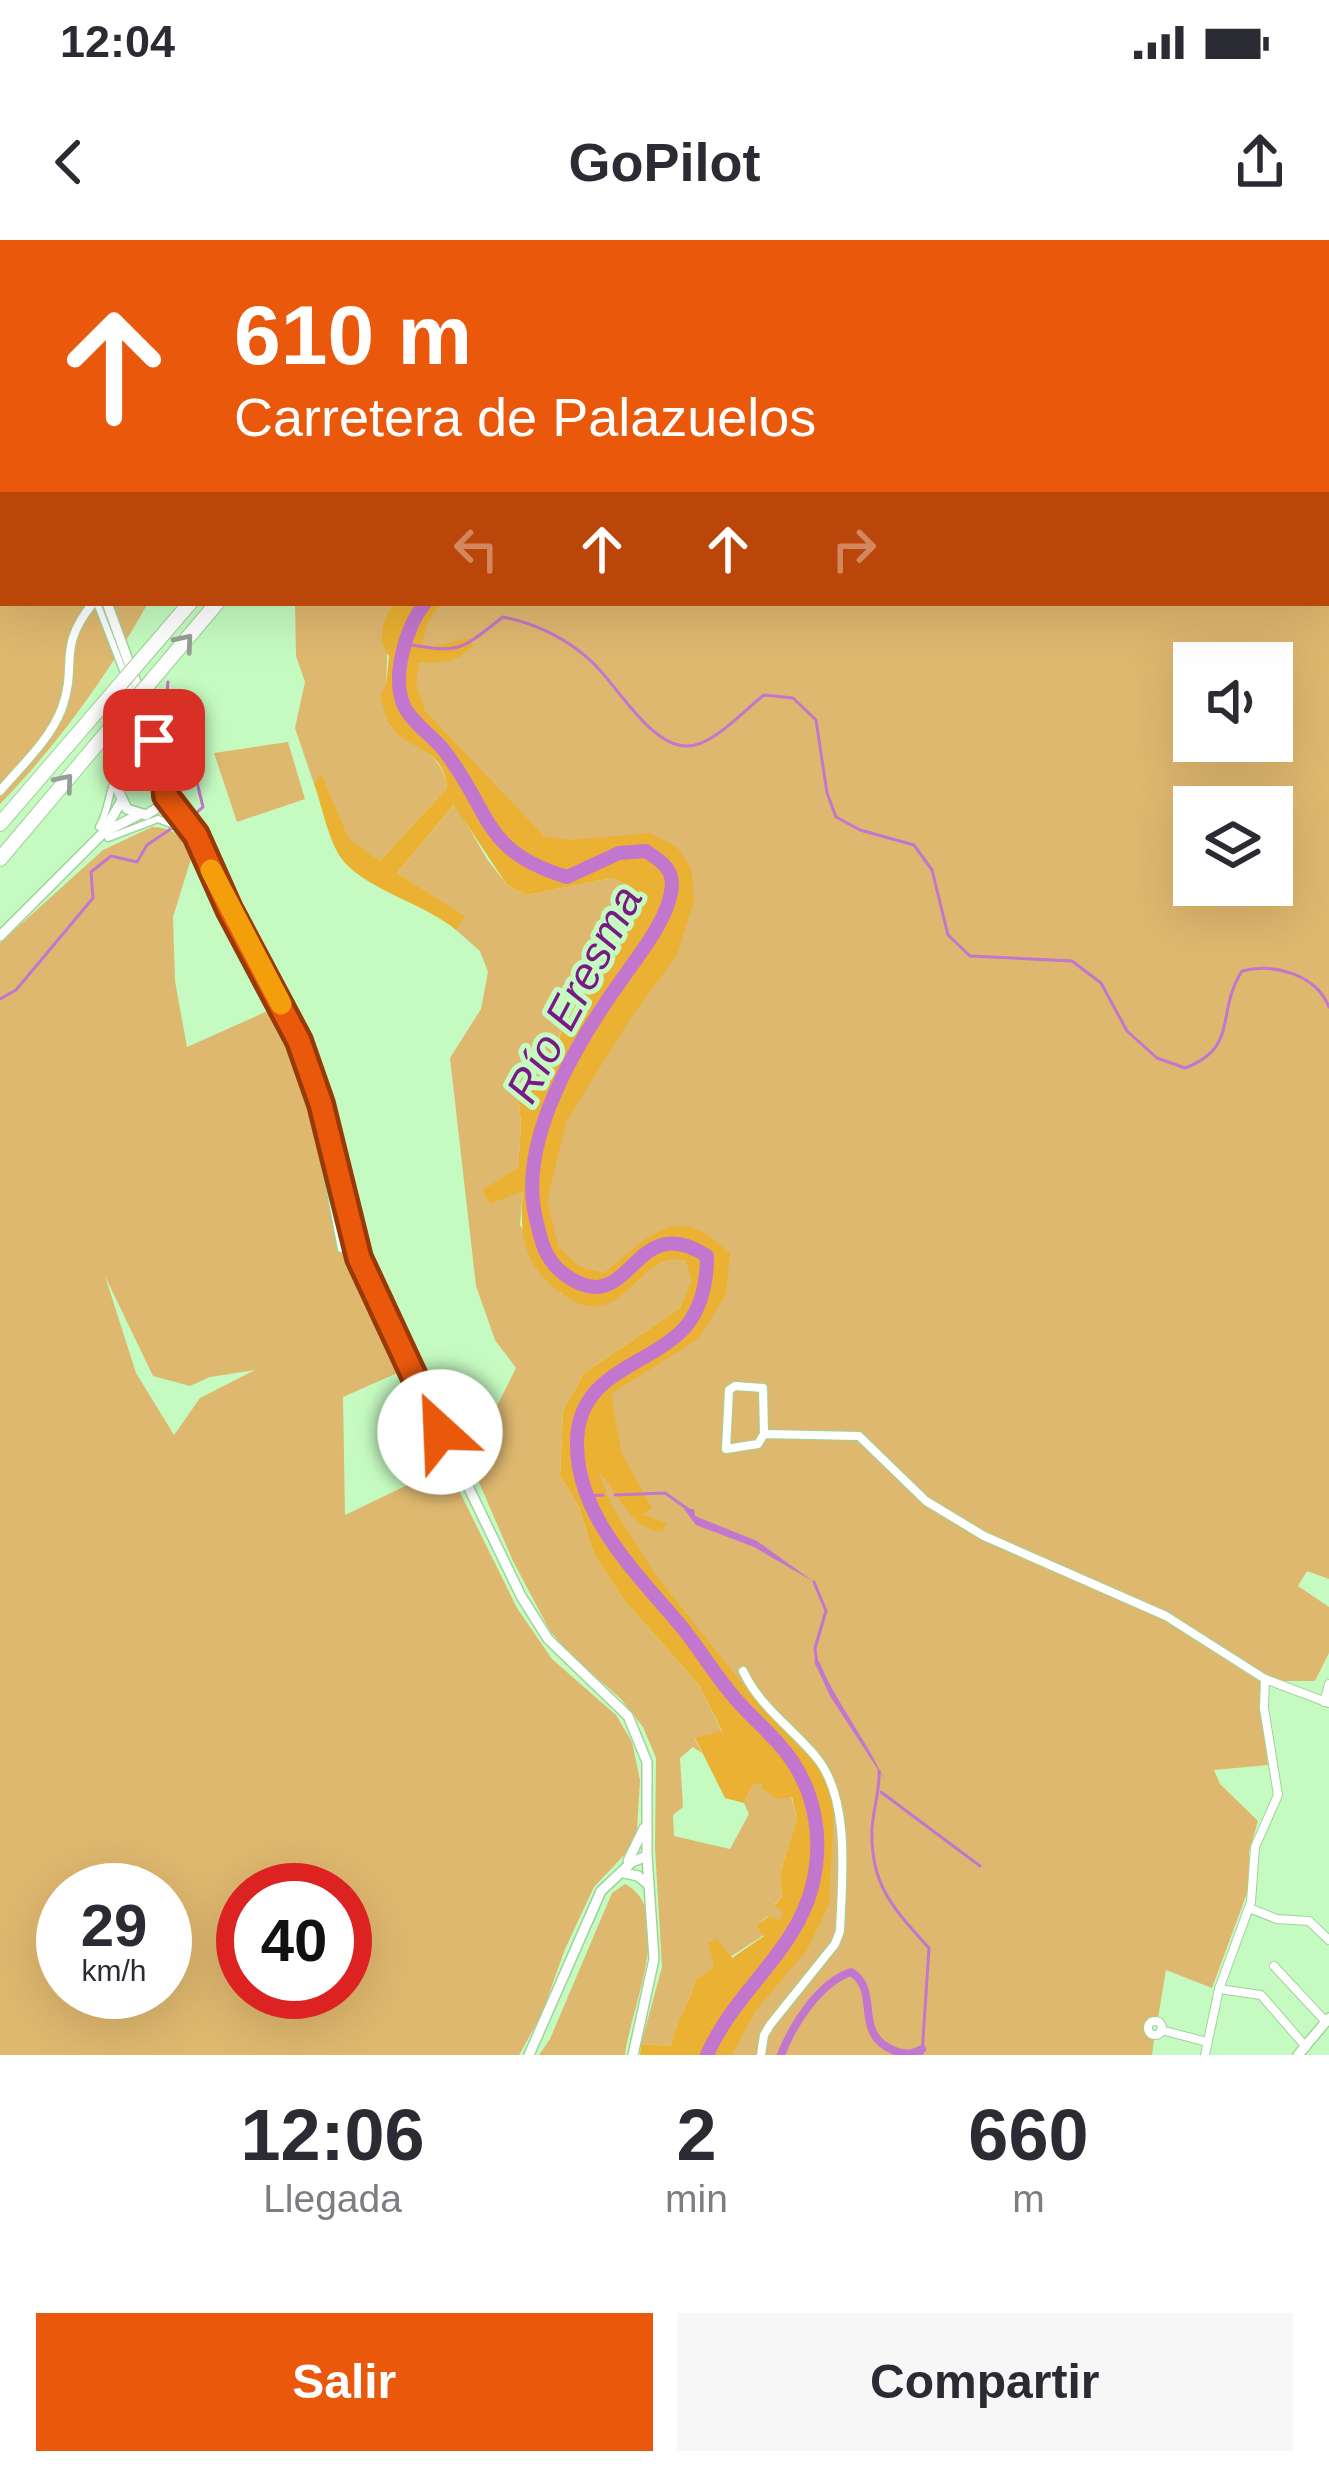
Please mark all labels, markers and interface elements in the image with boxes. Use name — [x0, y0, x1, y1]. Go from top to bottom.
text: 12:04 — [60, 16, 175, 67]
icon: back — [36, 129, 102, 195]
icon: share — [1227, 129, 1293, 195]
text: GoPilot — [569, 132, 760, 192]
icon: ahead — [36, 288, 192, 444]
text: 610 m — [234, 288, 472, 382]
text: Carretera de Palazuelos — [234, 387, 816, 447]
icon: left — [443, 516, 509, 582]
icon: ahead — [569, 516, 635, 582]
icon: ahead — [695, 516, 761, 582]
icon: right — [821, 516, 887, 582]
one-way arrow — [170, 634, 192, 656]
map controls — [1173, 642, 1293, 906]
button: sound — [1173, 642, 1293, 762]
pin — [103, 689, 205, 791]
icon: arrive — [121, 707, 187, 773]
one-way arrow — [51, 774, 73, 796]
button: layers — [1173, 786, 1293, 906]
water label: Río Eresma — [496, 877, 652, 1111]
position arrow — [377, 1369, 503, 1495]
speed limit sign: 40 — [216, 1863, 372, 2019]
text: 29 — [81, 1892, 147, 1959]
text: km/h — [81, 1954, 147, 1987]
text: 12:06 — [240, 2095, 425, 2175]
text: 2 — [676, 2095, 717, 2175]
text: 660 — [968, 2095, 1089, 2175]
text: Llegada — [263, 2177, 402, 2220]
text: min — [665, 2177, 728, 2220]
text: m — [1012, 2177, 1045, 2220]
button: Salir — [36, 2313, 653, 2451]
button: Compartir — [677, 2313, 1293, 2451]

